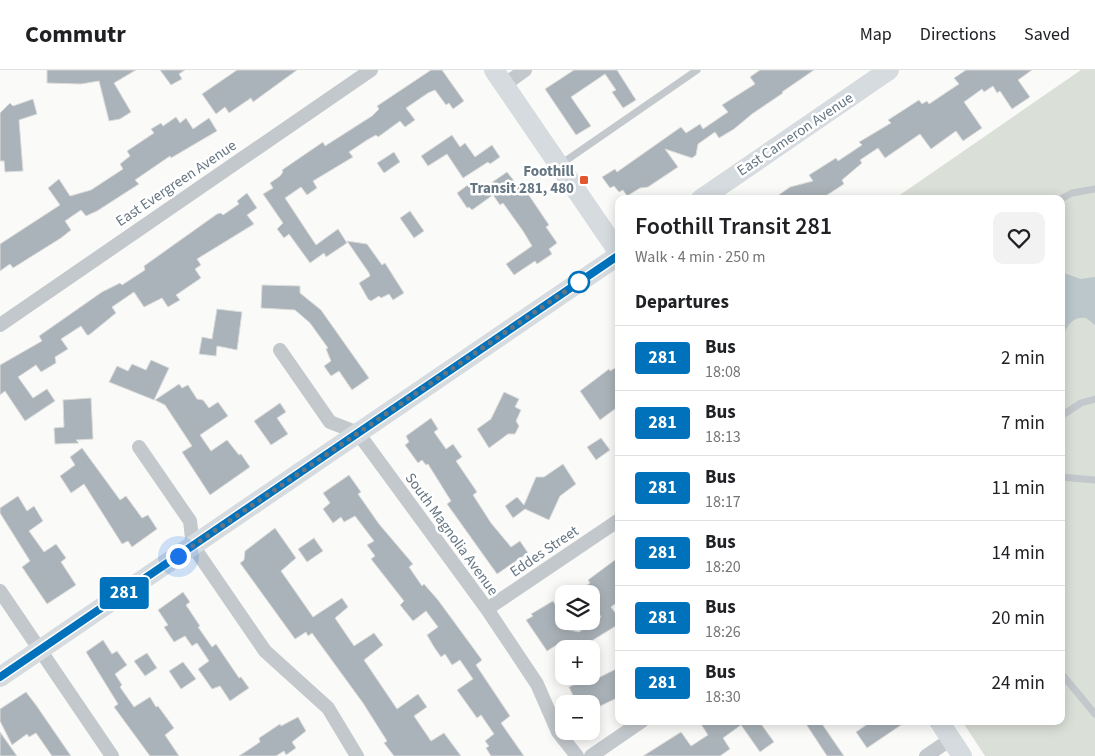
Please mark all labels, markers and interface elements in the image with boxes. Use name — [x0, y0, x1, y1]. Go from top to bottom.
text: Commutr — [25, 17, 126, 52]
text: Map — [860, 22, 892, 47]
text: Directions — [920, 22, 996, 47]
text: Saved — [1024, 22, 1070, 47]
street label: East Cameron Avenue — [733, 88, 858, 181]
street label: East Evergreen Avenue — [112, 135, 241, 232]
place label: Foothill Transit 281, 480 — [470, 161, 575, 199]
marker: Foothill Transit 281, 480 — [578, 174, 590, 186]
text: Foothill Transit 281 — [635, 209, 832, 244]
button: heart — [993, 212, 1045, 264]
text: Walk · 4 min · 250 m — [635, 246, 766, 268]
unlabelled marker — [568, 271, 590, 293]
text: Departures — [635, 289, 729, 316]
text: Bus — [705, 334, 736, 361]
text: 281 — [648, 345, 677, 370]
text: 2 min — [1001, 345, 1045, 372]
text: 18:08 — [705, 361, 741, 383]
text: Bus — [705, 399, 736, 426]
text: 281 — [648, 410, 677, 435]
text: 7 min — [1001, 410, 1045, 437]
text: 18:13 — [705, 426, 741, 448]
text: Bus — [705, 464, 736, 491]
street label: South Magnolia Avenue — [400, 469, 503, 600]
text: 281 — [648, 475, 677, 500]
text: 11 min — [991, 475, 1045, 502]
text: 18:17 — [705, 491, 741, 513]
street label: Eddes Street — [506, 521, 583, 582]
text: Bus — [705, 529, 736, 556]
text: 281 — [648, 540, 677, 565]
text: 14 min — [991, 540, 1045, 567]
your location — [166, 544, 191, 569]
text: 18:20 — [705, 556, 741, 578]
line badge: 281 — [95, 577, 153, 609]
text: 281 — [110, 580, 138, 605]
map controls — [555, 585, 600, 740]
button: layers — [555, 585, 600, 630]
text: Bus — [705, 594, 736, 621]
text: 281 — [648, 605, 677, 630]
text: 20 min — [991, 605, 1045, 632]
text: 18:26 — [705, 621, 741, 643]
button: + — [555, 640, 600, 685]
text: Bus — [705, 659, 736, 686]
text: 281 — [648, 670, 677, 695]
text: 24 min — [991, 670, 1045, 697]
text: 18:30 — [705, 686, 741, 708]
button: − — [555, 695, 600, 740]

